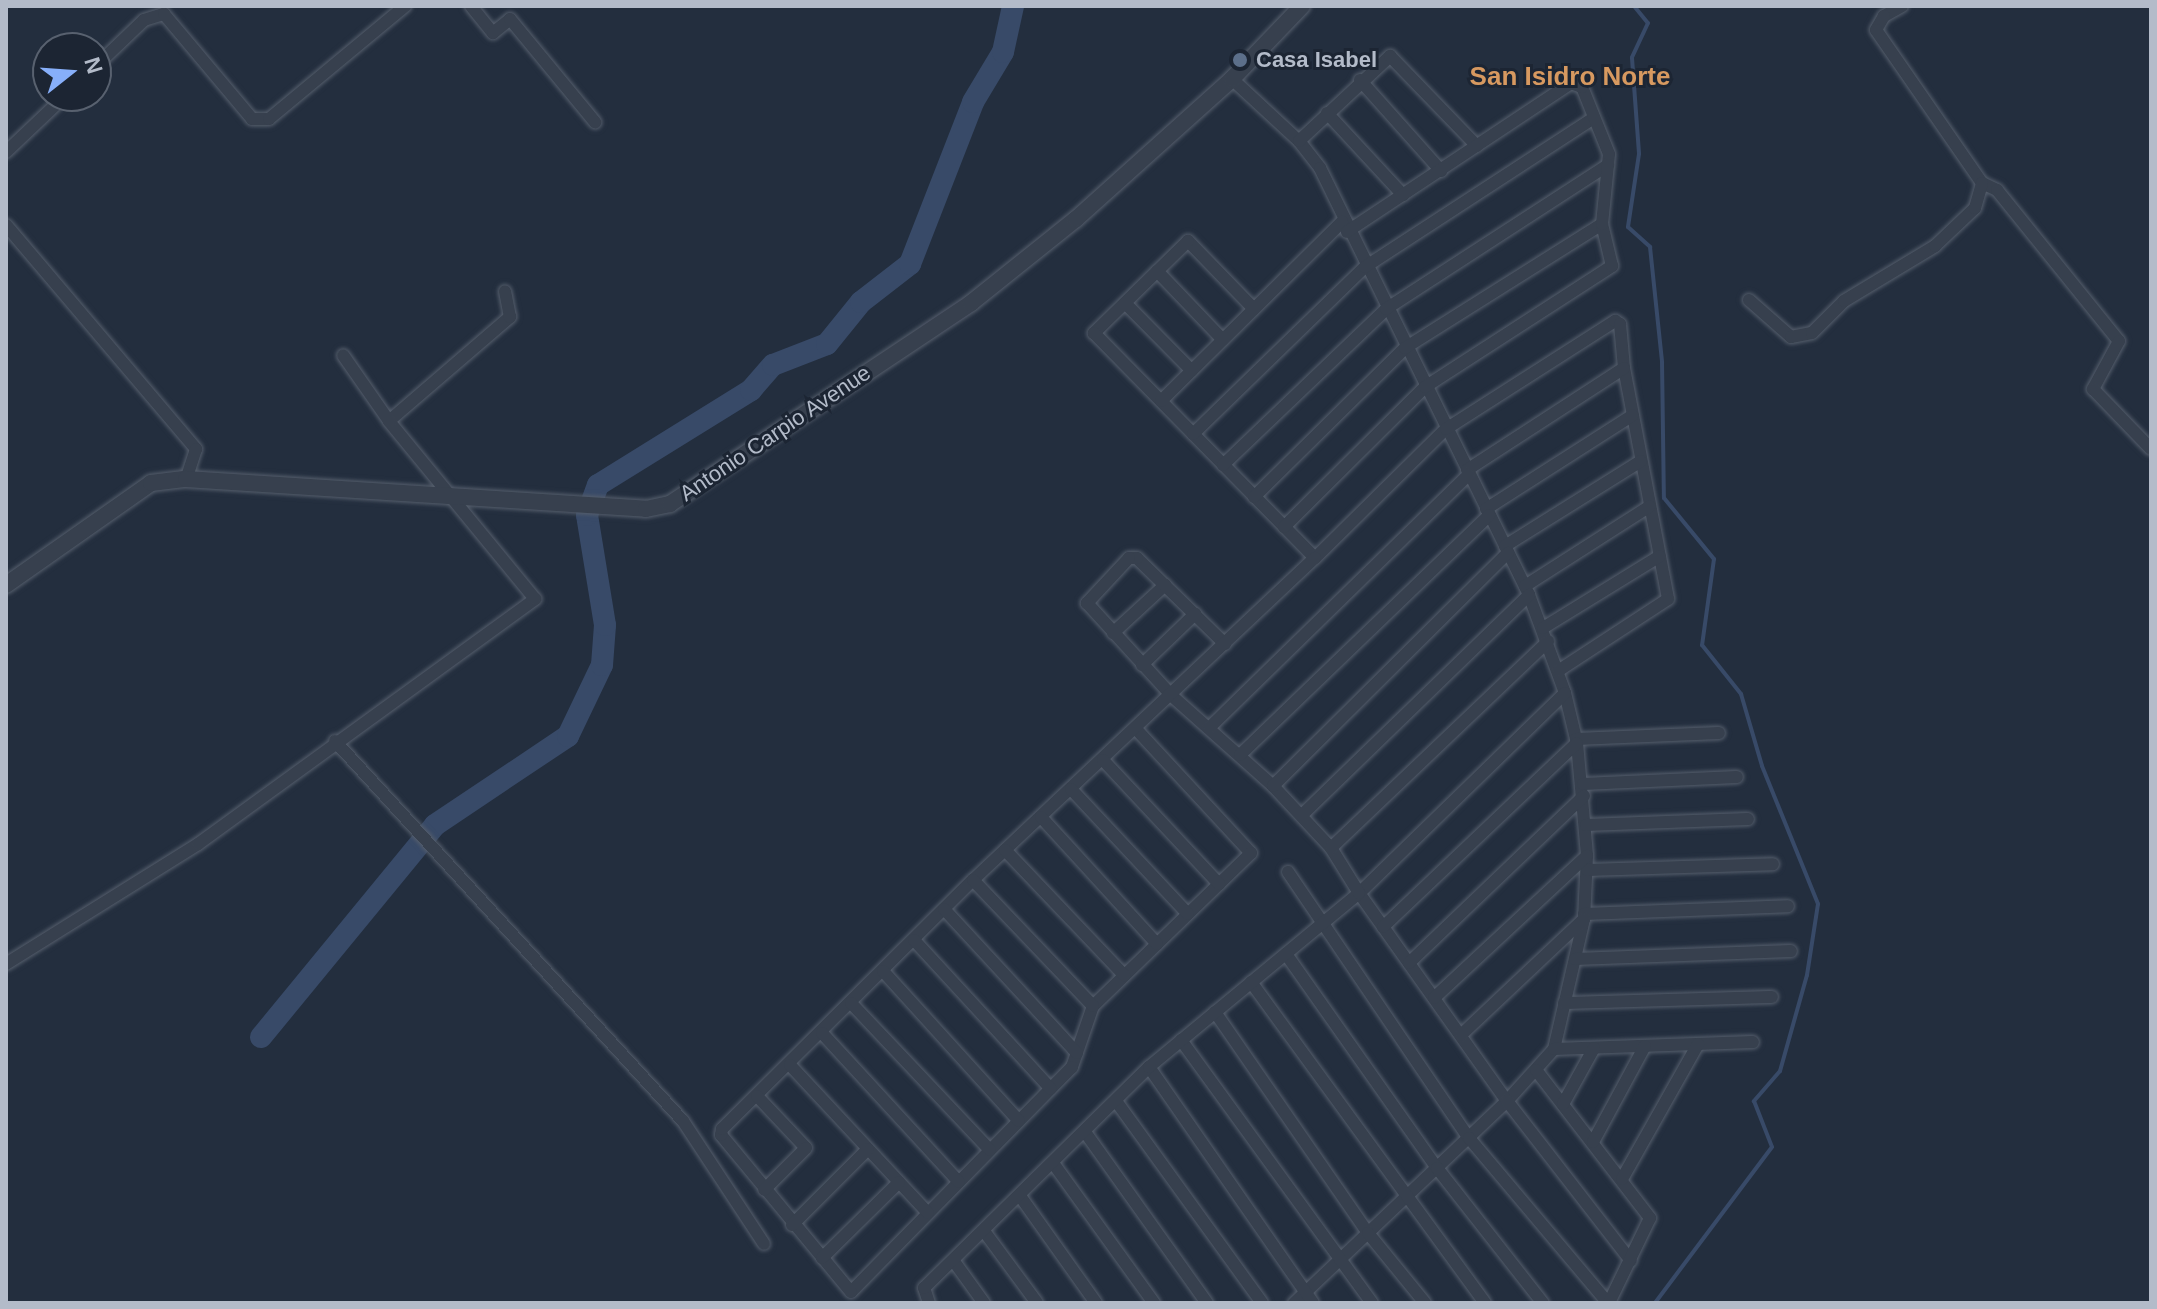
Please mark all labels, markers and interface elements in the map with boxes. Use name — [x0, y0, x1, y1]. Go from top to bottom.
north arrow — [32, 32, 112, 112]
place label: Casa Isabel — [1256, 47, 1377, 73]
marker: Casa Isabel — [1231, 51, 1249, 69]
text: N — [79, 54, 108, 77]
district label: San Isidro Norte — [1470, 61, 1670, 93]
street label: Antonio Carpio Avenue — [674, 359, 876, 507]

